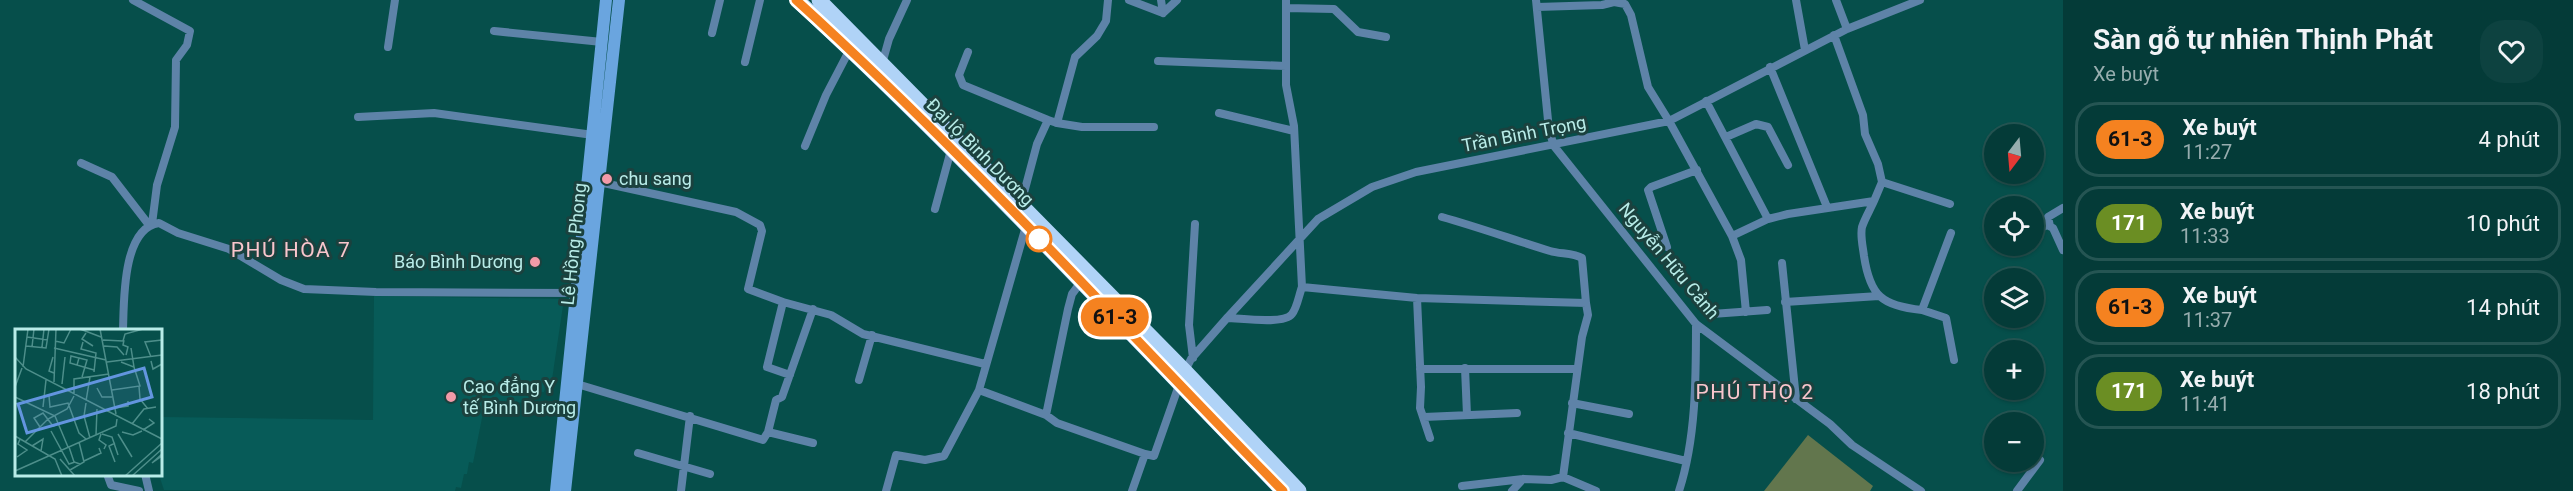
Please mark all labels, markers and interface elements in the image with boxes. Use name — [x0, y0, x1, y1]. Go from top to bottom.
button: heart — [2480, 20, 2543, 83]
text: Sàn gỗ tự nhiên Thịnh Phát — [2093, 23, 2433, 56]
text: Xe buýt — [2093, 62, 2159, 86]
street label: Đại lộ Bình Dương — [922, 94, 1038, 210]
street label: Trần Bình Trọng — [1460, 111, 1588, 156]
text: Xe buýt — [2182, 115, 2257, 140]
north arrow — [1984, 124, 2044, 184]
map controls — [1984, 124, 2044, 472]
text: 61-3 — [2108, 127, 2152, 151]
text: 4 phút — [2478, 127, 2540, 152]
text: 11:27 — [2182, 140, 2232, 164]
place label: chu sang — [619, 168, 692, 189]
marker: chu sang — [600, 172, 614, 186]
street label: Lê Hồng Phong — [557, 182, 590, 306]
button: locate — [1984, 196, 2044, 256]
street label: Nguyễn Hữu Cảnh — [1615, 198, 1724, 323]
text: Xe buýt — [2180, 199, 2254, 224]
text: 171 — [2111, 211, 2147, 235]
text: 10 phút — [2466, 211, 2540, 236]
text: 11:33 — [2180, 224, 2230, 248]
unlabelled marker — [1026, 226, 1052, 252]
district label: PHÚ HÒA 7 — [231, 238, 351, 262]
place label: Báo Bình Dương — [394, 251, 523, 272]
marker: Báo Bình Dương — [528, 255, 542, 269]
button: layers — [1984, 268, 2044, 328]
text: Xe buýt — [2182, 283, 2257, 308]
text: 61-3 — [2108, 295, 2152, 319]
text: 14 phút — [2466, 295, 2540, 320]
line badge: 61-3 — [1073, 298, 1157, 336]
text: 61-3 — [1093, 305, 1137, 329]
text: 11:37 — [2182, 308, 2232, 332]
inset map — [15, 329, 162, 476]
button: + — [1984, 340, 2044, 400]
text: Xe buýt — [2180, 367, 2254, 392]
place label: Cao đẳng Y tế Bình Dương — [463, 376, 576, 418]
text: 171 — [2111, 379, 2147, 403]
text: 18 phút — [2466, 379, 2540, 404]
district label: PHÚ THỌ 2 — [1695, 380, 1815, 404]
marker: Cao đẳng Y tế Bình Dương — [444, 390, 458, 404]
text: 11:41 — [2180, 392, 2230, 416]
button: − — [1984, 412, 2044, 472]

